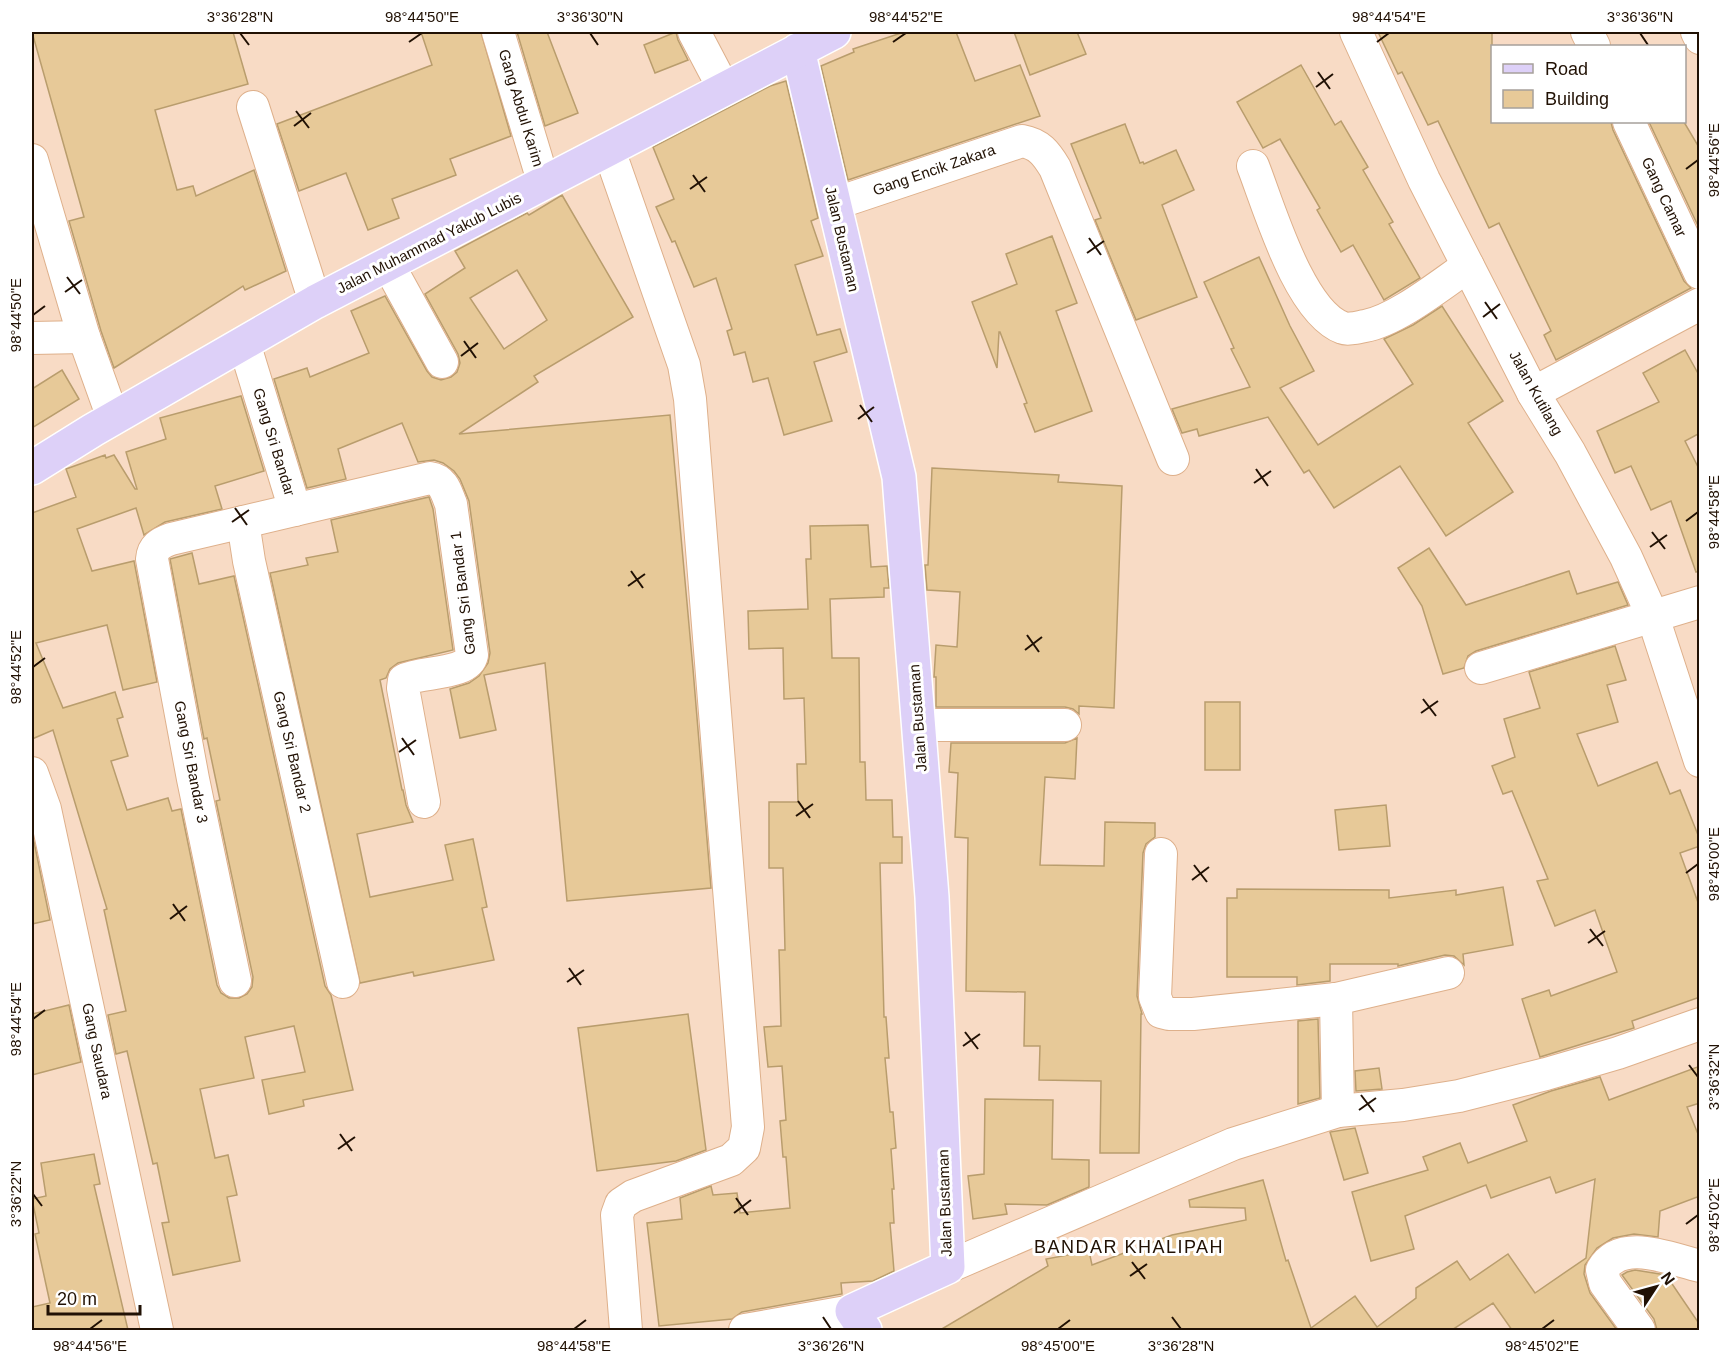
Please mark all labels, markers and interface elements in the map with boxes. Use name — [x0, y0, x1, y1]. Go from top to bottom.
text: 3°36'28"N — [207, 8, 273, 25]
text: 98°44'50"E — [385, 8, 459, 25]
text: 3°36'30"N — [557, 8, 623, 25]
text: 98°44'52"E — [869, 8, 943, 25]
text: 98°44'54"E — [1352, 8, 1426, 25]
text: 3°36'36"N — [1607, 8, 1673, 25]
legend — [1491, 45, 1686, 123]
street label: Gang Abdul Karim — [496, 47, 547, 169]
text: Road — [1545, 59, 1588, 79]
text: Building — [1545, 89, 1609, 109]
text: 98°44'56"E — [1705, 123, 1722, 197]
street label: Gang Encik Zakara — [870, 140, 998, 198]
street label: Gang Camar — [1639, 154, 1690, 239]
street label: Jalan Bustaman — [822, 185, 863, 293]
street label: Jalan Muhammad Yakub Lubis — [334, 189, 524, 297]
text: 98°44'50"E — [7, 278, 24, 352]
street label: Jalan Kutilang — [1506, 347, 1567, 438]
street label: Gang Sri Bandar — [250, 386, 299, 498]
text: 98°44'58"E — [1705, 475, 1722, 549]
street label: Gang Sri Bandar 1 — [446, 530, 479, 656]
text: 98°44'52"E — [7, 630, 24, 704]
street label: Jalan Bustaman — [905, 664, 930, 772]
street label: Gang Sri Bandar 2 — [270, 689, 315, 814]
street label: Gang Sri Bandar 3 — [171, 699, 212, 825]
text: 98°45'00"E — [1705, 827, 1722, 901]
text: 98°44'54"E — [7, 982, 24, 1056]
street label: Gang Saudara — [79, 1001, 116, 1101]
text: 3°36'32"N — [1705, 1044, 1722, 1110]
street label: Jalan Bustaman — [934, 1149, 955, 1257]
text: 3°36'22"N — [7, 1161, 24, 1227]
text: 98°45'02"E — [1705, 1178, 1722, 1252]
district label: BANDAR KHALIPAH — [1034, 1237, 1224, 1257]
north arrow — [1626, 1257, 1686, 1317]
text: N — [1657, 1269, 1678, 1288]
scale bar — [48, 1278, 140, 1316]
text: 20 m — [57, 1289, 97, 1309]
text: 98°44'56"E — [53, 1337, 127, 1354]
text: 98°44'58"E — [537, 1337, 611, 1354]
text: 3°36'26"N — [798, 1337, 864, 1354]
text: 98°45'00"E — [1021, 1337, 1095, 1354]
text: 3°36'28"N — [1148, 1337, 1214, 1354]
text: 98°45'02"E — [1505, 1337, 1579, 1354]

